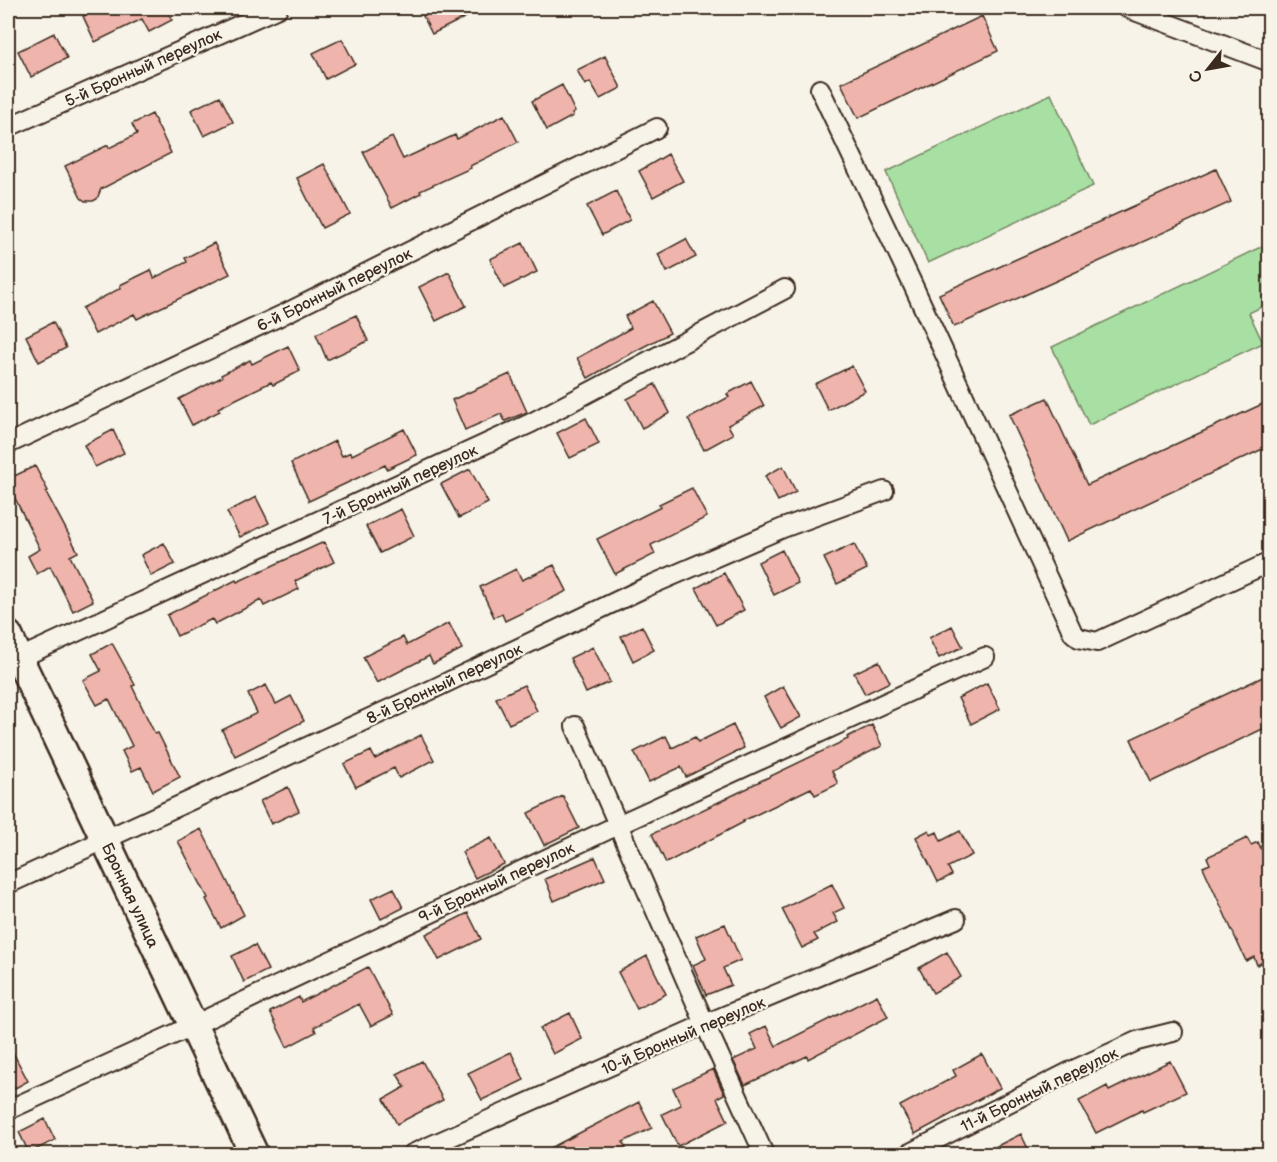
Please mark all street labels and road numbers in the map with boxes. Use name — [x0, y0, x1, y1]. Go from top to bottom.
street label: 5-й Бронный переулок — [62, 25, 225, 112]
street label: 6-й Бронный переулок — [254, 244, 416, 336]
street label: 7-й Бронный переулок — [320, 441, 481, 530]
street label: 8-й Бронный переулок — [364, 640, 526, 729]
street label: 9-й Бронный переулок — [416, 839, 578, 928]
street label: Бронная улица — [97, 840, 162, 952]
street label: 10-й Бронный переулок — [599, 993, 769, 1079]
street label: 11-й Бронный переулок — [958, 1044, 1122, 1137]

